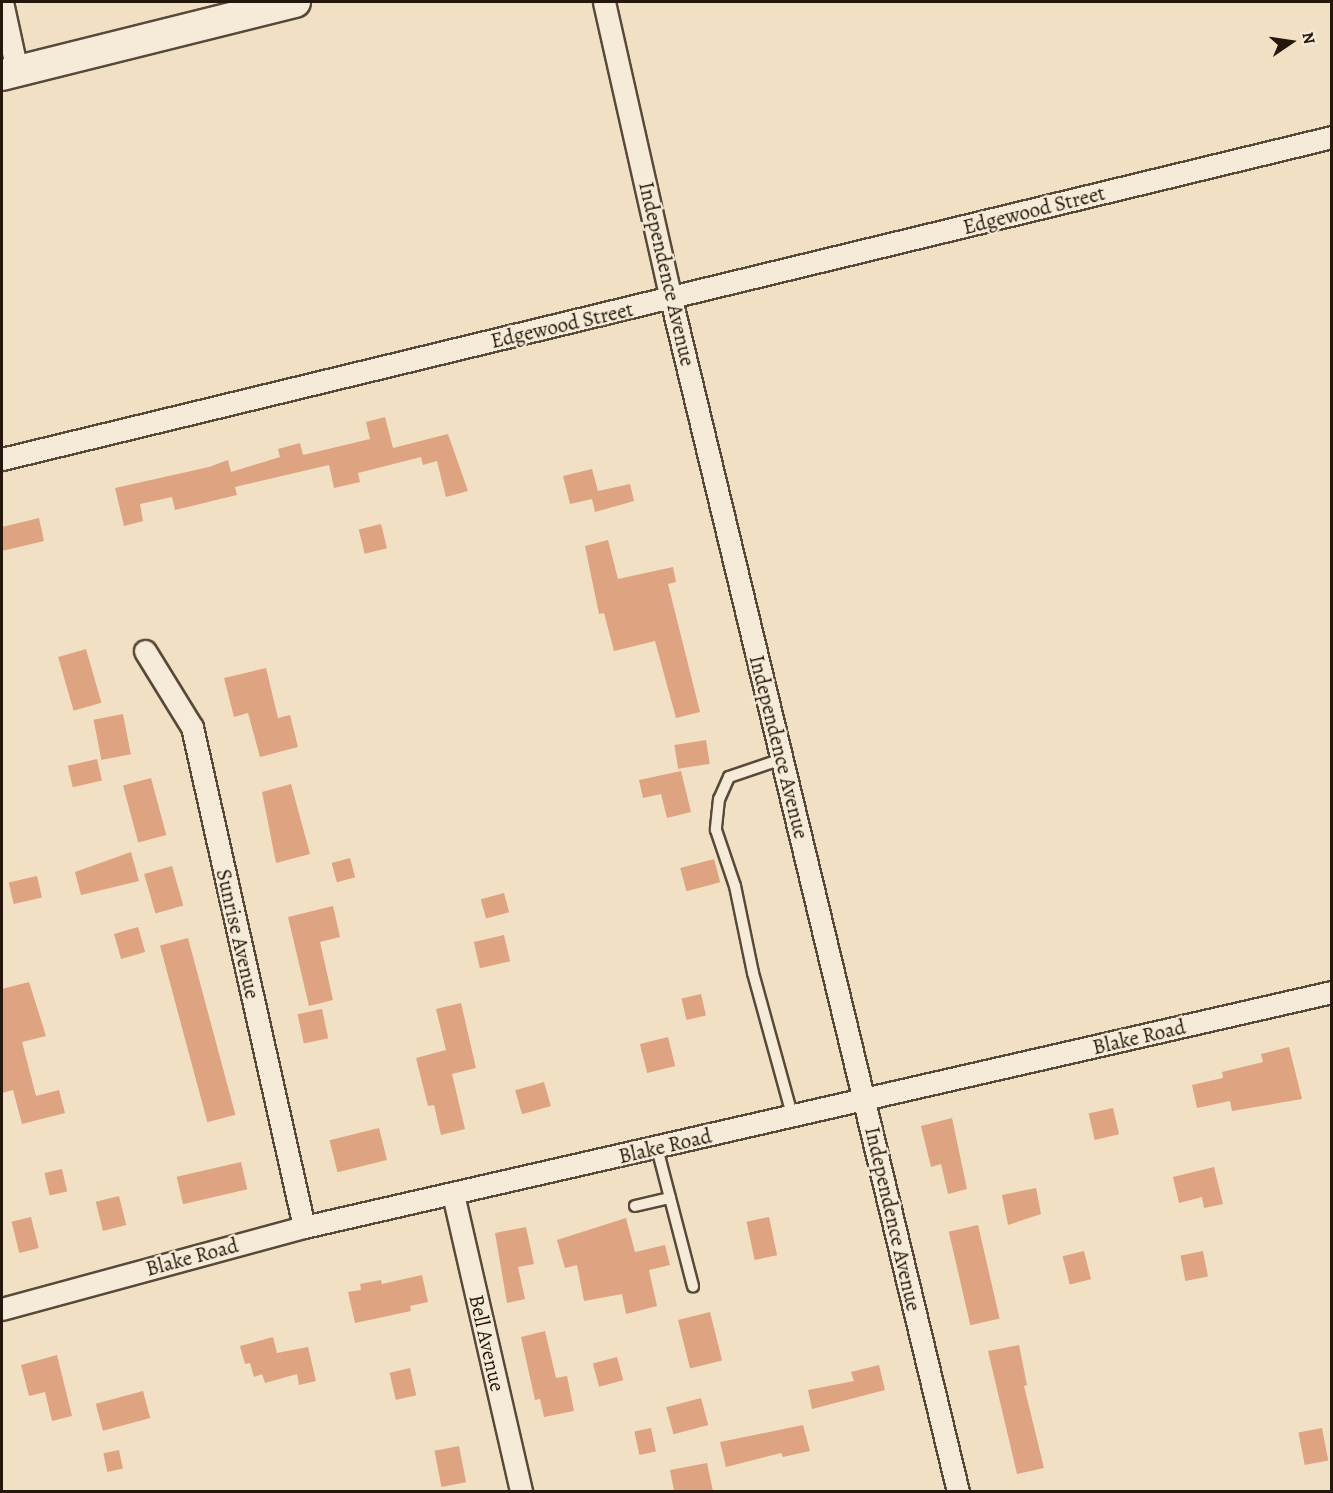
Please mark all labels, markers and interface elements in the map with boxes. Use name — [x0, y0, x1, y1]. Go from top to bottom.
north arrow — [1261, 12, 1321, 72]
text: N — [1297, 30, 1321, 46]
street label: Independence Avenue — [634, 179, 700, 369]
street label: Edgewood Street — [960, 180, 1108, 240]
street label: Edgewood Street — [488, 296, 636, 354]
street label: Independence Avenue — [744, 653, 814, 841]
street label: Sunrise Avenue — [211, 867, 265, 1001]
street label: Blake Road — [1090, 1014, 1188, 1060]
street label: Blake Road — [616, 1123, 714, 1169]
street label: Independence Avenue — [860, 1124, 926, 1314]
street label: Blake Road — [143, 1233, 241, 1281]
street label: Bell Avenue — [464, 1292, 510, 1394]

